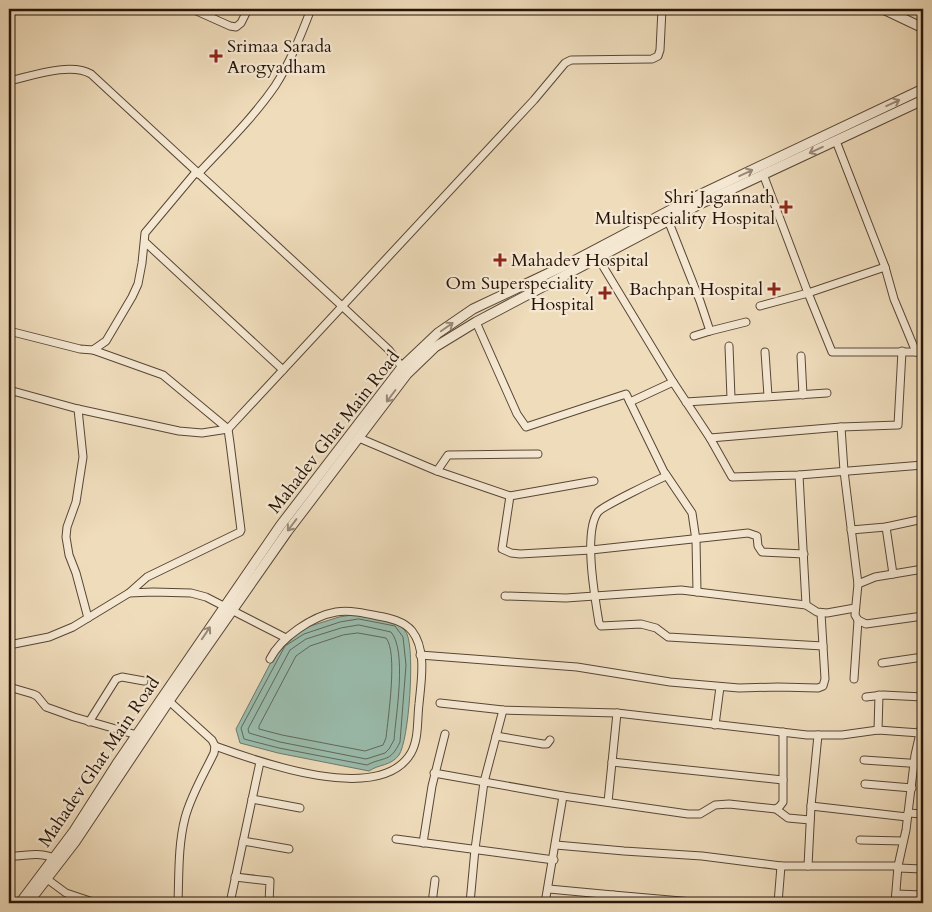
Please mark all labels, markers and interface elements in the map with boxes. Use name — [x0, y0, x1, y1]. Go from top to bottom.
place label: Srimaa Sarada Arogyadham — [227, 34, 332, 80]
marker: Srimaa Sarada Arogyadham — [209, 49, 223, 63]
one-way arrow — [885, 98, 900, 107]
one-way arrow — [809, 146, 824, 155]
one-way arrow — [739, 168, 754, 178]
place label: Shri Jagannath Multispeciality Hospital — [595, 185, 775, 231]
marker: Shri Jagannath Multispeciality Hospital — [779, 200, 793, 214]
place label: Mahadev Hospital — [511, 248, 649, 273]
marker: Mahadev Hospital — [493, 253, 507, 267]
place label: Om Superspeciality Hospital — [446, 271, 594, 317]
place label: Bachpan Hospital — [629, 277, 763, 302]
marker: Bachpan Hospital — [767, 282, 781, 296]
marker: Om Superspeciality Hospital — [598, 286, 612, 300]
one-way arrow — [440, 322, 454, 332]
street label: Mahadev Ghat Main Road — [262, 345, 406, 519]
one-way arrow — [385, 389, 396, 402]
one-way arrow — [287, 518, 298, 531]
one-way arrow — [201, 626, 212, 640]
street label: Mahadev Ghat Main Road — [32, 671, 166, 852]

